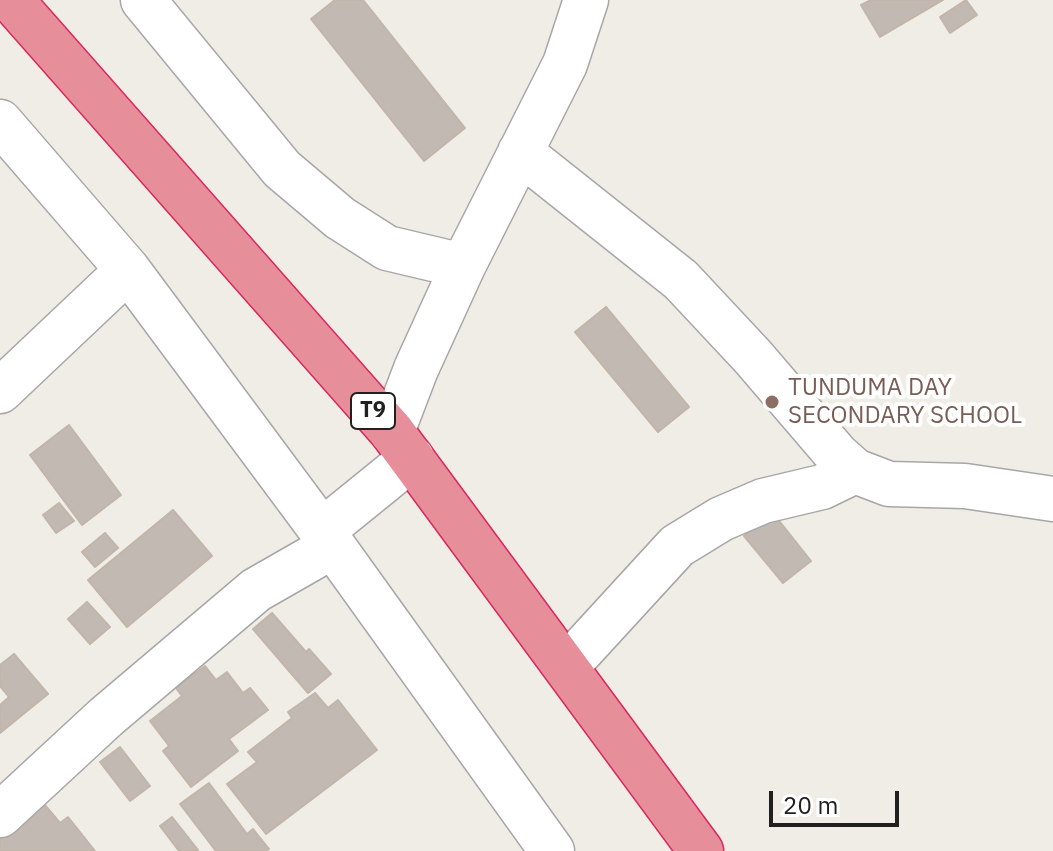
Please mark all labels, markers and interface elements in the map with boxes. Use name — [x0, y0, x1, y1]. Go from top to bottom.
place label: TUNDUMA DAY SECONDARY SCHOOL — [788, 374, 1022, 430]
road number: T9 — [351, 393, 395, 429]
marker: TUNDUMA DAY SECONDARY SCHOOL — [763, 393, 781, 411]
scale bar — [773, 775, 903, 825]
text: 20 m — [783, 789, 838, 821]

